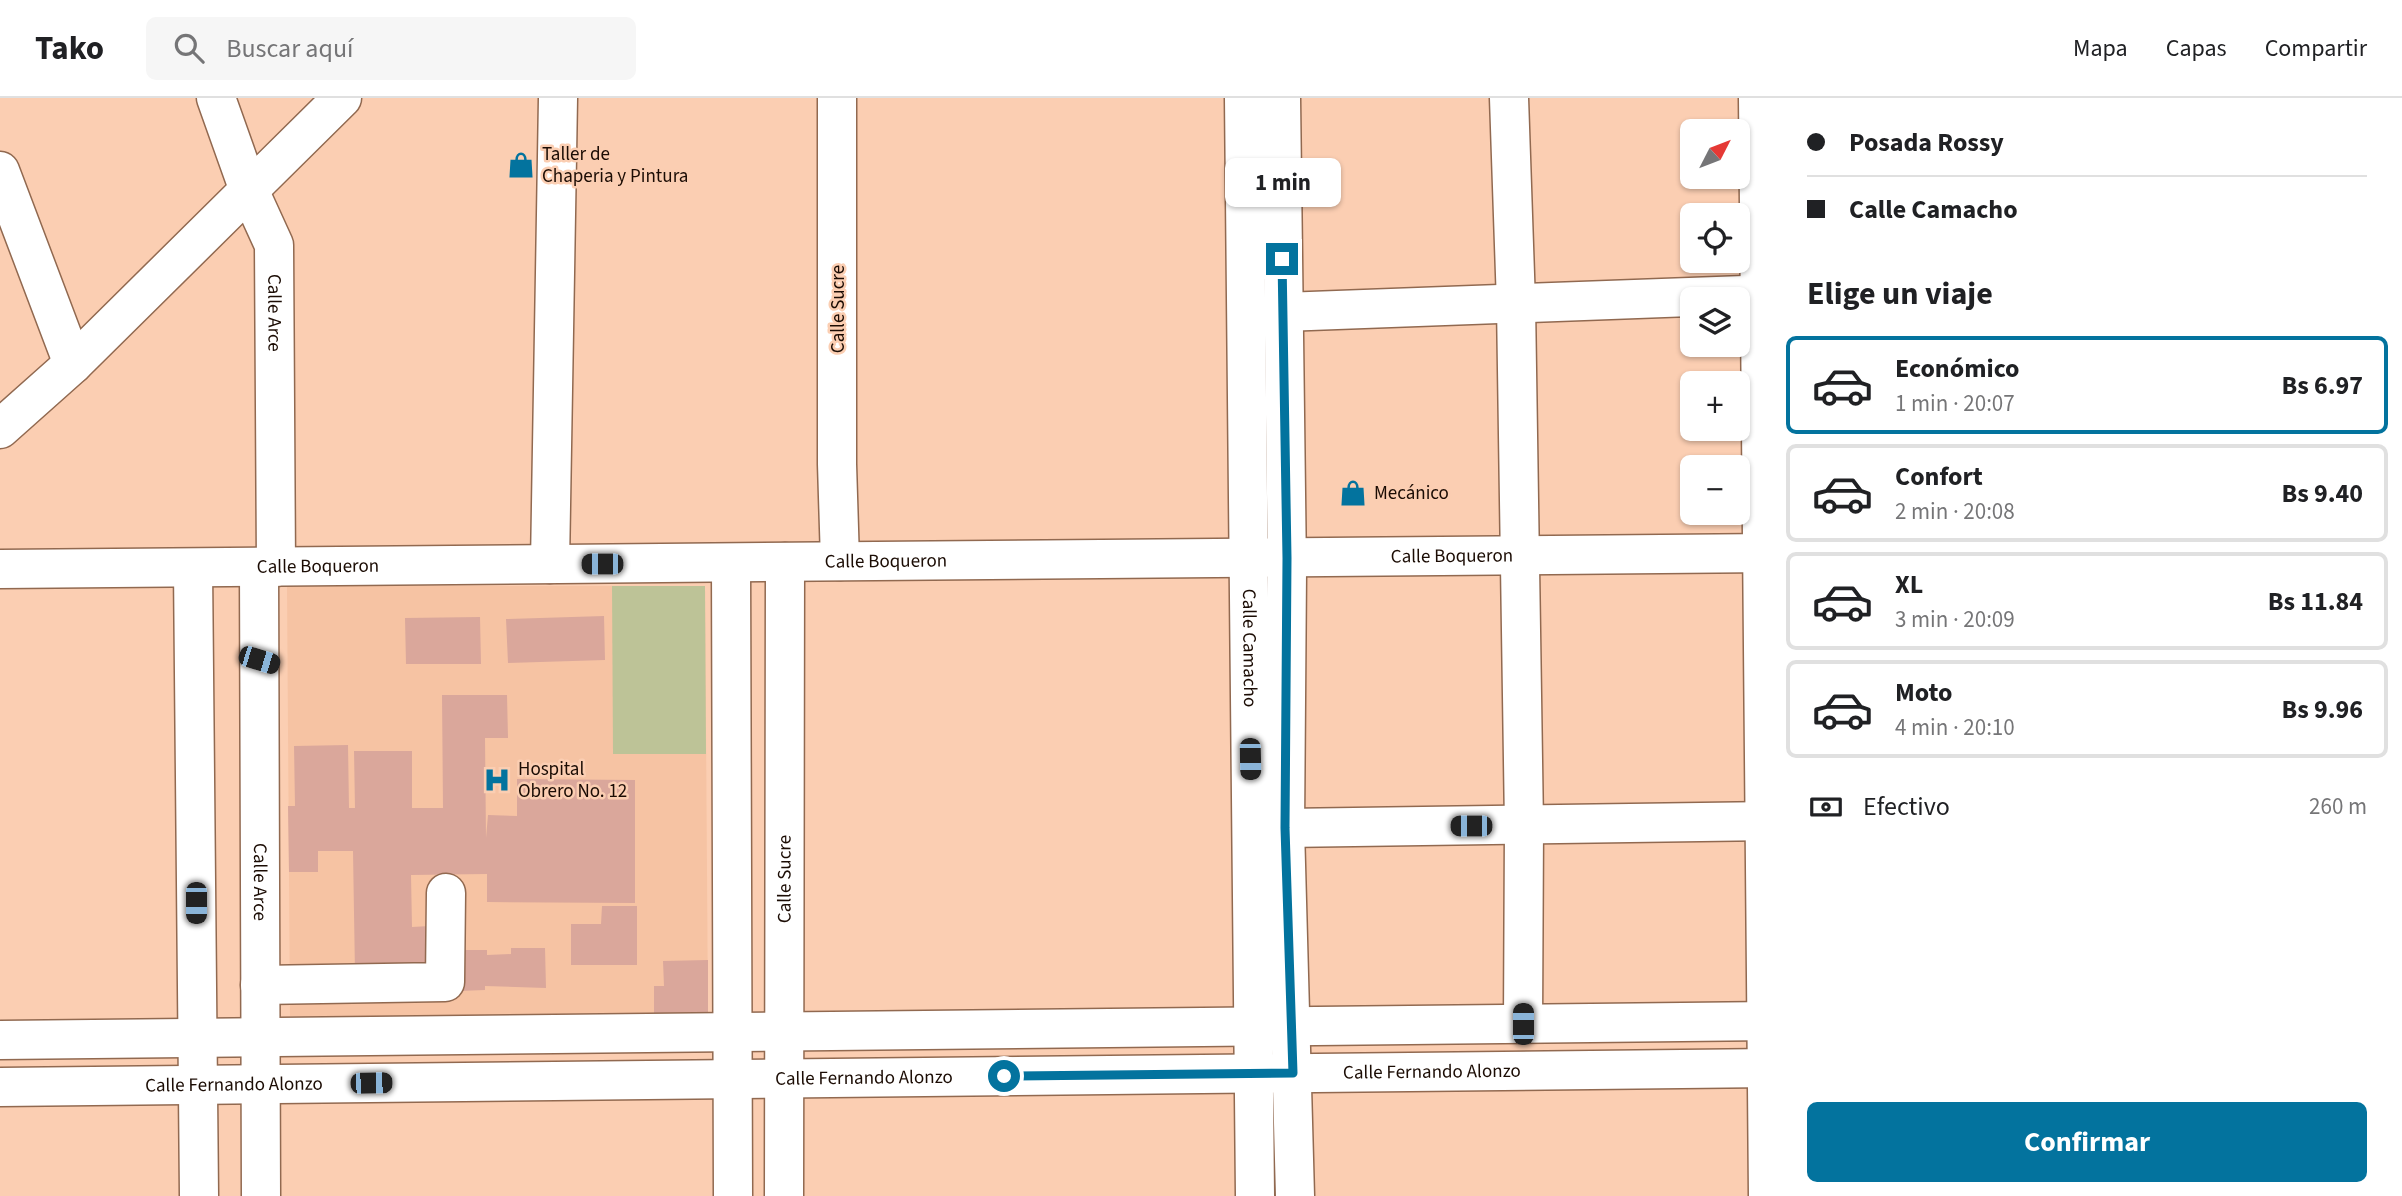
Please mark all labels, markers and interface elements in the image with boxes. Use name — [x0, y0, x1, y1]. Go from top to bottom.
search box — [146, 17, 636, 80]
text: Tako — [35, 25, 104, 72]
icon: search — [170, 29, 208, 67]
text: Buscar aquí — [226, 30, 353, 67]
text: Mapa — [2073, 31, 2128, 66]
text: Capas — [2166, 31, 2227, 66]
text: Compartir — [2265, 31, 2367, 66]
north arrow — [1680, 119, 1750, 189]
map controls — [1680, 119, 1750, 525]
text: Posada Rossy — [1849, 124, 2004, 161]
place label: Taller de Chaperia y Pintura — [542, 141, 688, 190]
shop icon: Taller de Chaperia y Pintura — [506, 150, 536, 180]
callout: 1 min — [1224, 158, 1340, 206]
text: 1 min — [1255, 166, 1311, 199]
text: Calle Camacho — [1849, 191, 2018, 228]
button: locate — [1680, 203, 1750, 273]
route end — [1266, 243, 1298, 275]
street label: Calle Sucre — [825, 265, 852, 353]
text: Elige un viaje — [1807, 271, 1993, 317]
street label: Calle Arce — [261, 274, 288, 352]
button: layers — [1680, 287, 1750, 357]
text: Económico — [1895, 350, 2020, 387]
icon: car — [1811, 354, 1874, 417]
text: Bs 6.97 — [2282, 367, 2363, 404]
button: + — [1680, 371, 1750, 441]
text: 1 min · 20:07 — [1895, 387, 2015, 420]
button: − — [1680, 455, 1750, 525]
text: Confort — [1895, 458, 1983, 495]
icon: car — [1811, 462, 1874, 525]
text: Bs 9.40 — [2282, 475, 2363, 512]
shop icon: Mecánico — [1338, 478, 1368, 508]
place label: Mecánico — [1374, 480, 1449, 507]
text: 2 min · 20:08 — [1895, 495, 2015, 528]
street label: Calle Boqueron — [1391, 542, 1513, 570]
street label: Calle Boqueron — [825, 547, 947, 575]
street label: Calle Boqueron — [257, 552, 379, 580]
car — [582, 554, 624, 575]
text: XL — [1895, 566, 1923, 603]
icon: car — [1811, 570, 1874, 633]
text: Bs 11.84 — [2268, 583, 2363, 620]
street label: Calle Camacho — [1235, 589, 1264, 707]
text: 3 min · 20:09 — [1895, 603, 2015, 636]
car — [236, 644, 283, 676]
text: Moto — [1895, 674, 1952, 711]
icon: car — [1811, 678, 1874, 741]
text: Bs 9.96 — [2282, 691, 2363, 728]
text: 4 min · 20:10 — [1895, 711, 2015, 744]
car — [1240, 738, 1261, 780]
place label: Hospital Obrero No. 12 — [518, 756, 627, 805]
hospital icon: Hospital Obrero No. 12 — [482, 765, 512, 795]
icon: cash — [1807, 788, 1845, 826]
text: Efectivo — [1863, 788, 1950, 825]
text: 260 m — [2309, 790, 2367, 823]
car — [1451, 816, 1493, 837]
street label: Calle Sucre — [771, 835, 798, 923]
street label: Calle Arce — [246, 843, 274, 921]
car — [186, 882, 207, 924]
car — [1513, 1003, 1534, 1045]
street label: Calle Fernando Alonzo — [1343, 1057, 1521, 1086]
route start — [988, 1060, 1020, 1092]
street label: Calle Fernando Alonzo — [775, 1063, 953, 1092]
street label: Calle Fernando Alonzo — [145, 1070, 323, 1099]
car — [350, 1072, 393, 1094]
button: Confirmar — [1807, 1102, 2367, 1182]

